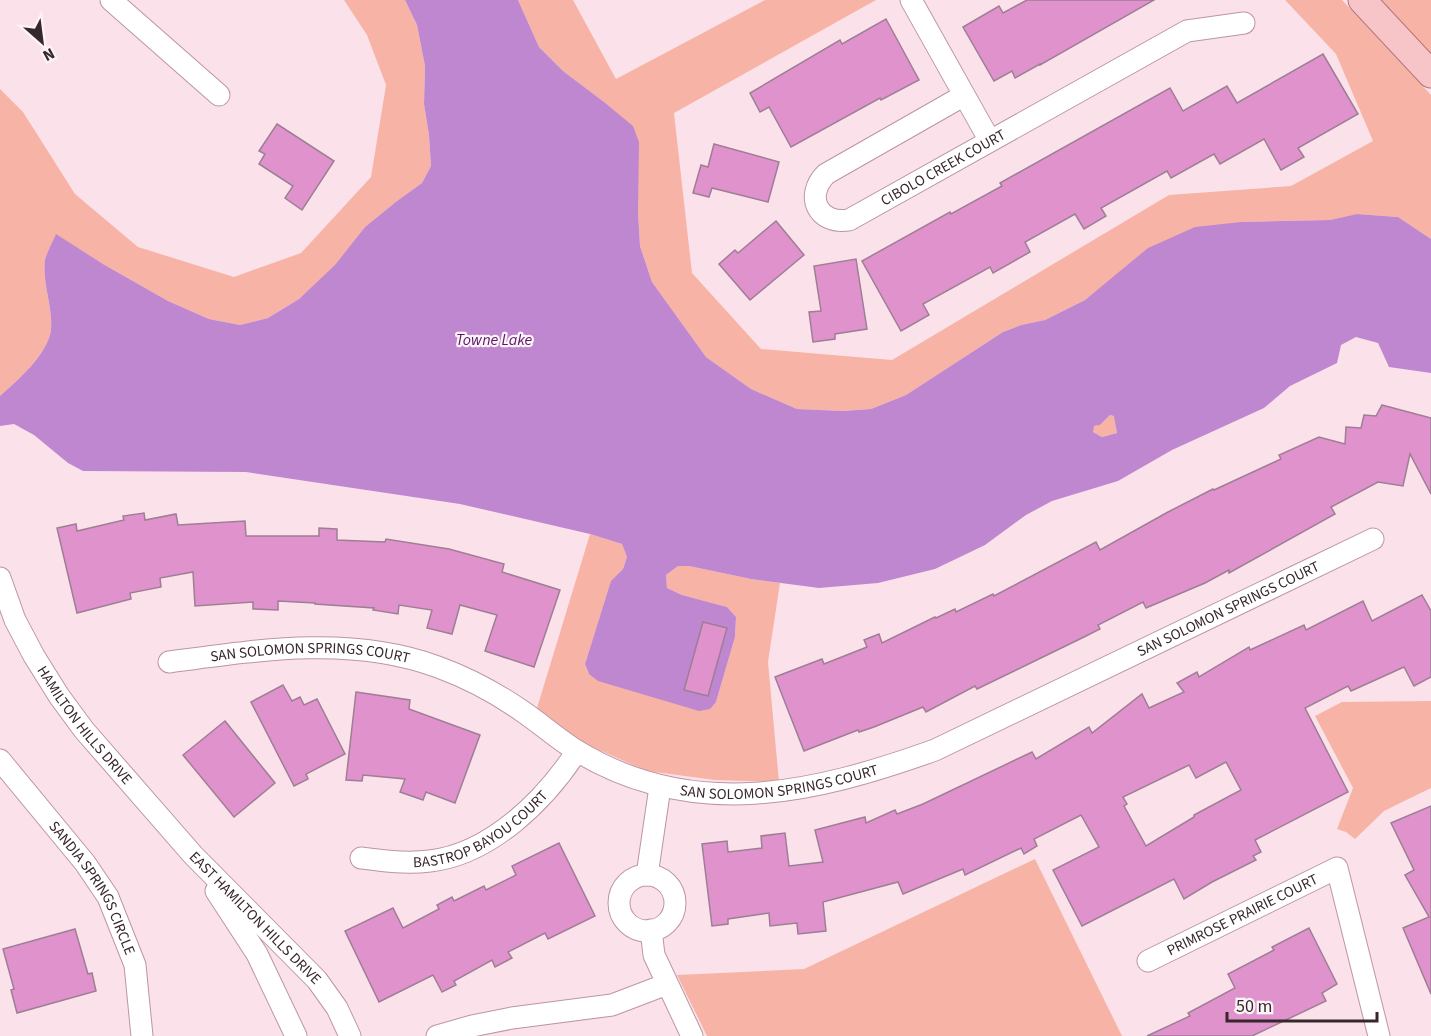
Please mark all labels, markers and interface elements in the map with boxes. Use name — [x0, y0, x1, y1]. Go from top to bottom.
north arrow — [12, 12, 72, 72]
text: N — [39, 42, 58, 67]
street label: CIBOLO CREEK COURT — [877, 125, 1009, 211]
water label: Towne Lake — [456, 329, 533, 351]
street label: SAN SOLOMON SPRINGS COURT — [1133, 556, 1323, 662]
street label: SAN SOLOMON SPRINGS COURT — [209, 638, 412, 669]
street label: HAMILTON HILLS DRIVE — [32, 662, 137, 789]
street label: SAN SOLOMON SPRINGS COURT — [678, 760, 881, 805]
street label: BASTROP BAYOU COURT — [413, 786, 553, 873]
street label: SANDIA SPRINGS CIRCLE — [44, 817, 140, 958]
street label: EAST HAMILTON HILLS DRIVE — [184, 847, 326, 989]
street label: PRIMROSE PRAIRIE COURT — [1163, 869, 1322, 961]
scale bar — [1227, 985, 1377, 1023]
text: 50 m — [1236, 994, 1272, 1019]

